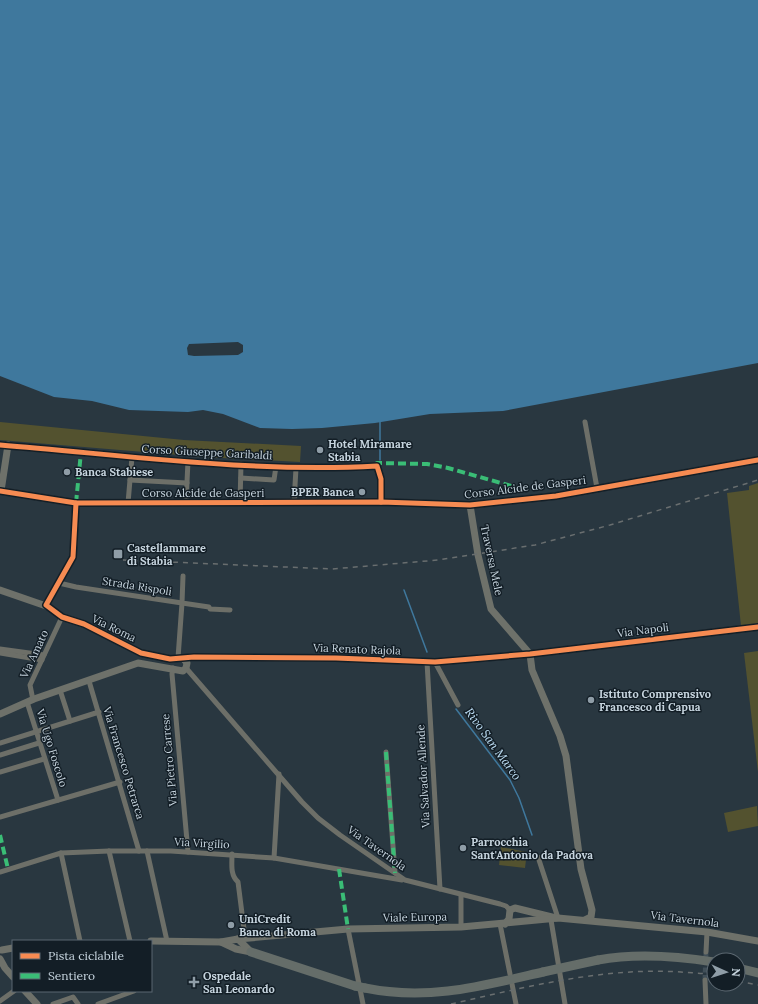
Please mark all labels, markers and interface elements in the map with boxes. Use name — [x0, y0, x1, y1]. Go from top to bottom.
place label: Hotel Miramare Stabia — [328, 437, 412, 464]
street label: Corso Giuseppe Garibaldi — [141, 442, 273, 462]
marker: Hotel Miramare Stabia — [315, 445, 325, 455]
place label: Banca Stabiese — [75, 465, 153, 479]
marker: Banca Stabiese — [62, 467, 72, 477]
street label: Corso Alcide de Gasperi — [463, 473, 587, 501]
place label: BPER Banca — [291, 485, 354, 499]
street label: Corso Alcide de Gasperi — [142, 486, 264, 500]
marker: BPER Banca — [357, 487, 367, 497]
street label: Traversa Mele — [478, 523, 506, 597]
place label: Castellammare di Stabia — [127, 541, 206, 568]
marker: Castellammare di Stabia — [112, 548, 124, 560]
street label: Strada Rispoli — [101, 574, 173, 598]
street label: Via Roma — [89, 611, 139, 645]
street label: Via Napoli — [615, 620, 670, 640]
street label: Via Amato — [16, 628, 51, 681]
street label: Via Renato Rajola — [312, 640, 401, 658]
place label: Istituto Comprensivo Francesco di Capua — [599, 687, 711, 714]
marker: Istituto Comprensivo Francesco di Capua — [586, 695, 596, 705]
street label: Via Francesco Petrarca — [100, 704, 148, 821]
water label: Rivo San Marco — [462, 705, 525, 783]
street label: Via Ugo Foscolo — [33, 706, 71, 789]
street label: Via Pietro Carrese — [158, 713, 180, 808]
street label: Via Salvador Allende — [413, 724, 433, 829]
street label: Via Tavernola — [344, 822, 410, 874]
street label: Via Virgilio — [173, 835, 230, 851]
place label: Parrocchia Sant'Antonio da Padova — [471, 835, 593, 862]
marker: Parrocchia Sant'Antonio da Padova — [458, 843, 468, 853]
street label: Via Tavernola — [649, 908, 720, 930]
street label: Viale Europa — [382, 909, 448, 925]
place label: UniCredit Banca di Roma — [239, 912, 316, 939]
marker: UniCredit Banca di Roma — [226, 920, 236, 930]
legend — [12, 940, 152, 992]
text: Pista ciclabile — [48, 948, 124, 963]
north arrow — [706, 952, 746, 992]
text: Sentiero — [48, 968, 95, 983]
text: N — [729, 968, 743, 978]
place label: Ospedale San Leonardo — [203, 969, 275, 996]
marker: Ospedale San Leonardo — [188, 976, 200, 988]

